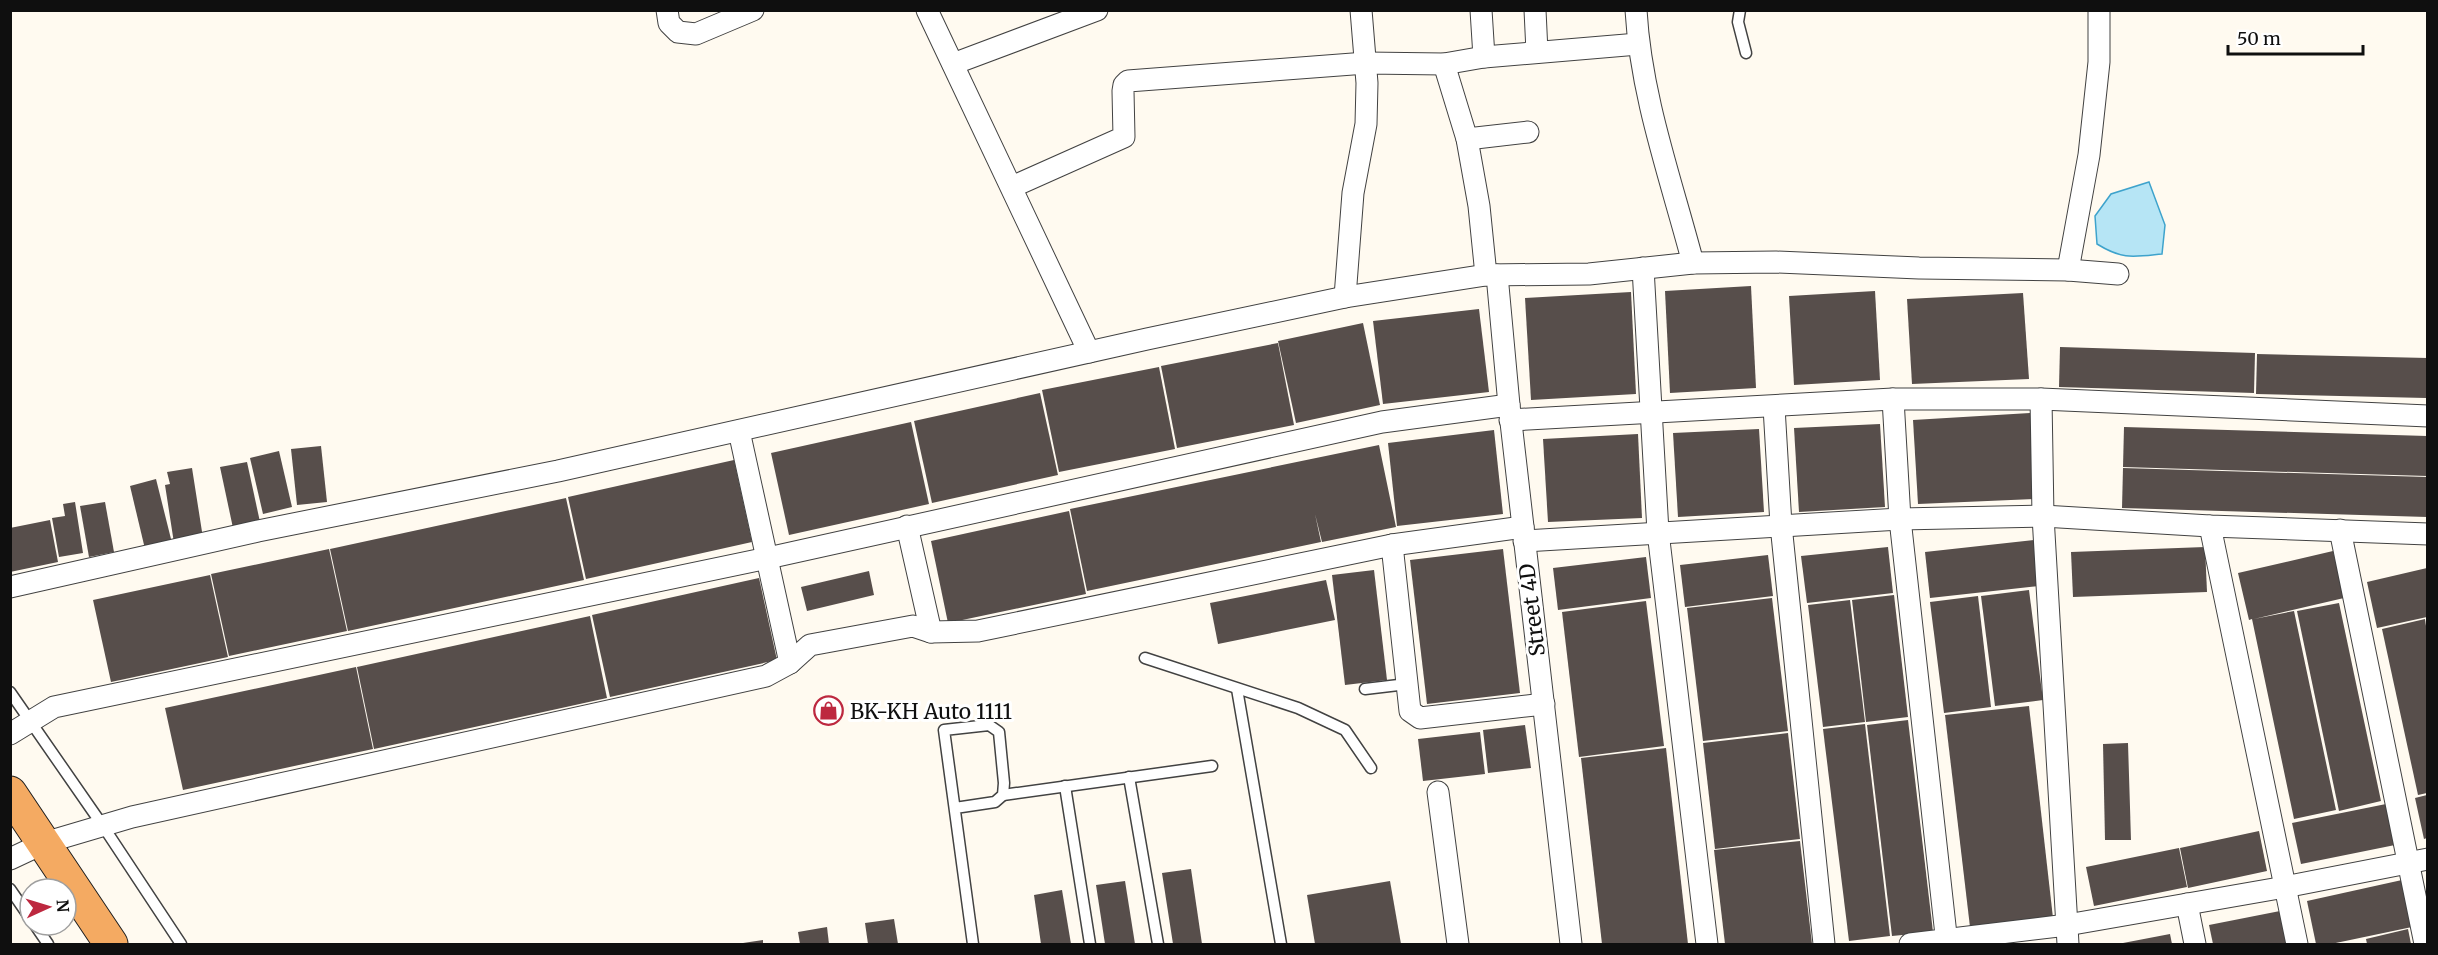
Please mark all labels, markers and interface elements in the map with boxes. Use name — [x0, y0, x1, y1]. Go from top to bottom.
scale bar — [2228, 18, 2363, 56]
text: 50 m — [2237, 27, 2281, 50]
street label: Street 4D — [1513, 562, 1551, 658]
shop icon: BK-KH Auto 1111 — [813, 695, 845, 727]
place label: BK-KH Auto 1111 — [850, 698, 1012, 725]
north arrow — [18, 877, 78, 937]
text: N — [53, 899, 73, 913]

